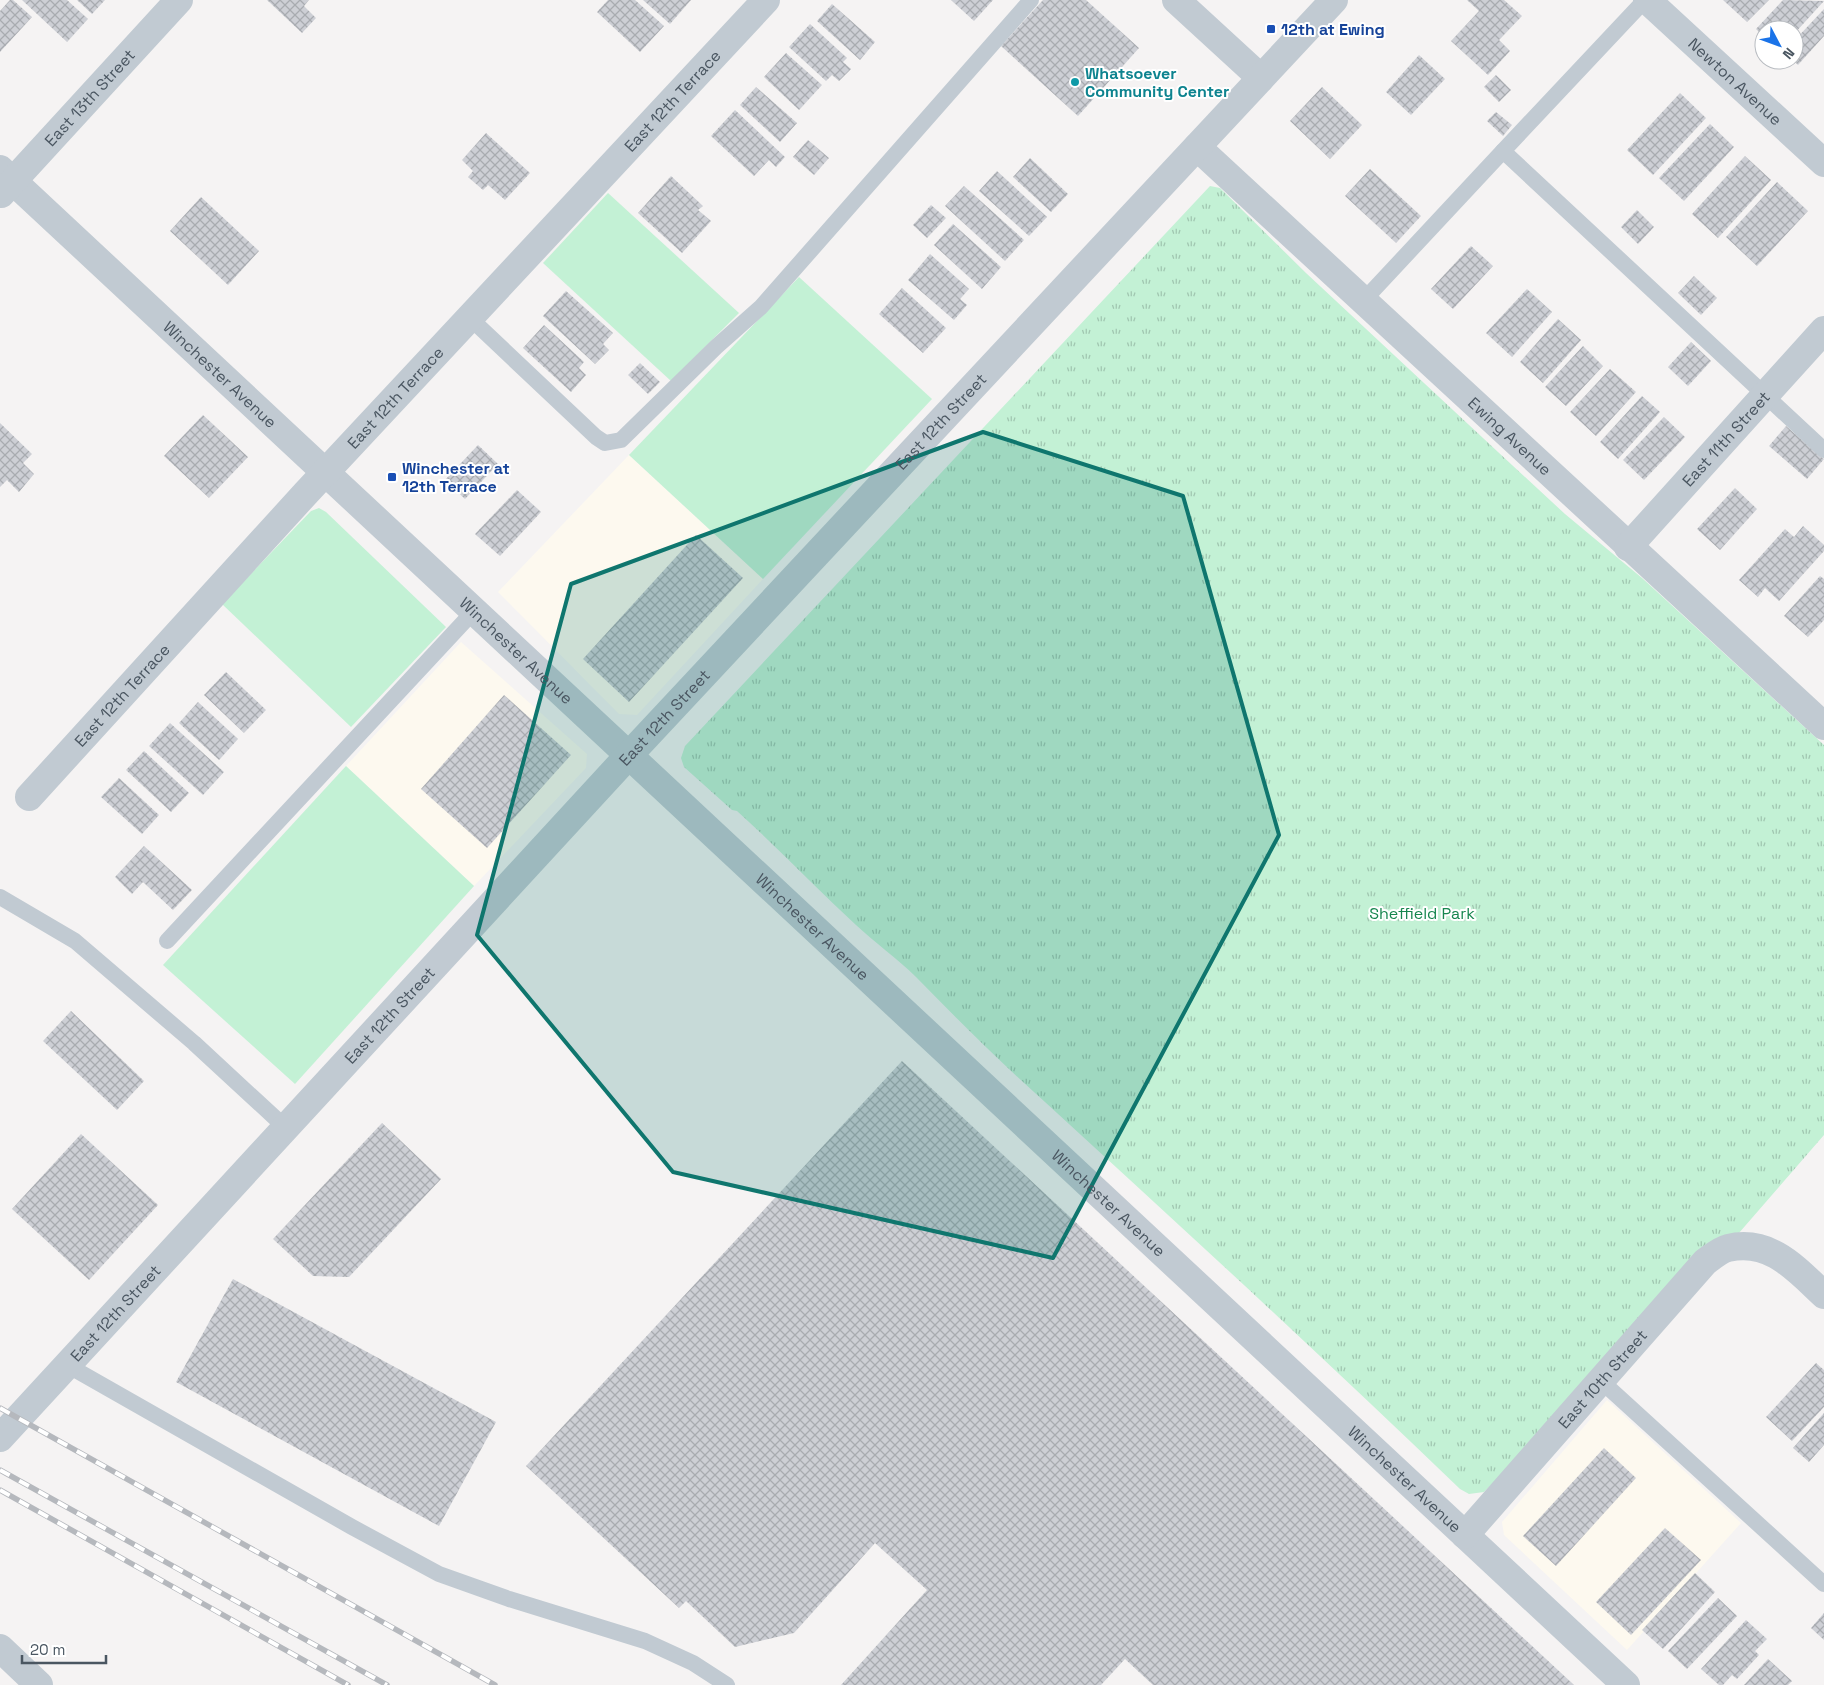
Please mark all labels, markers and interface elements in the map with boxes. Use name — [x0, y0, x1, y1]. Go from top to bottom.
place label: 12th at Ewing — [1281, 19, 1385, 40]
north arrow — [1754, 20, 1804, 70]
marker: 12th at Ewing — [1265, 23, 1277, 35]
street label: Newton Avenue — [1684, 33, 1786, 130]
text: N — [1779, 44, 1799, 63]
street label: East 13th Street — [40, 45, 140, 151]
street label: East 12th Terrace — [620, 45, 725, 156]
place label: Whatsoever Community Center — [1085, 63, 1229, 102]
marker: Whatsoever Community Center — [1069, 76, 1081, 88]
street label: Winchester Avenue — [159, 317, 281, 433]
street label: East 12th Terrace — [343, 342, 448, 453]
street label: East 12th Street — [891, 369, 991, 474]
street label: East 11th Street — [1678, 387, 1775, 491]
street label: Ewing Avenue — [1463, 393, 1556, 480]
place label: Winchester at 12th Terrace — [402, 458, 510, 497]
marker: Winchester at 12th Terrace — [386, 471, 398, 483]
street label: Winchester Avenue — [455, 593, 577, 709]
street label: East 12th Terrace — [70, 639, 175, 751]
street label: East 12th Street — [614, 665, 715, 770]
street label: Winchester Avenue — [751, 869, 874, 985]
park label: Sheffield Park — [1369, 903, 1475, 924]
street label: East 12th Street — [340, 962, 440, 1068]
street label: Winchester Avenue — [1047, 1145, 1170, 1261]
street label: East 12th Street — [66, 1260, 165, 1366]
street label: East 10th Street — [1554, 1325, 1652, 1433]
street label: Winchester Avenue — [1343, 1421, 1466, 1537]
scale bar — [22, 1632, 106, 1664]
text: 20 m — [30, 1640, 65, 1659]

